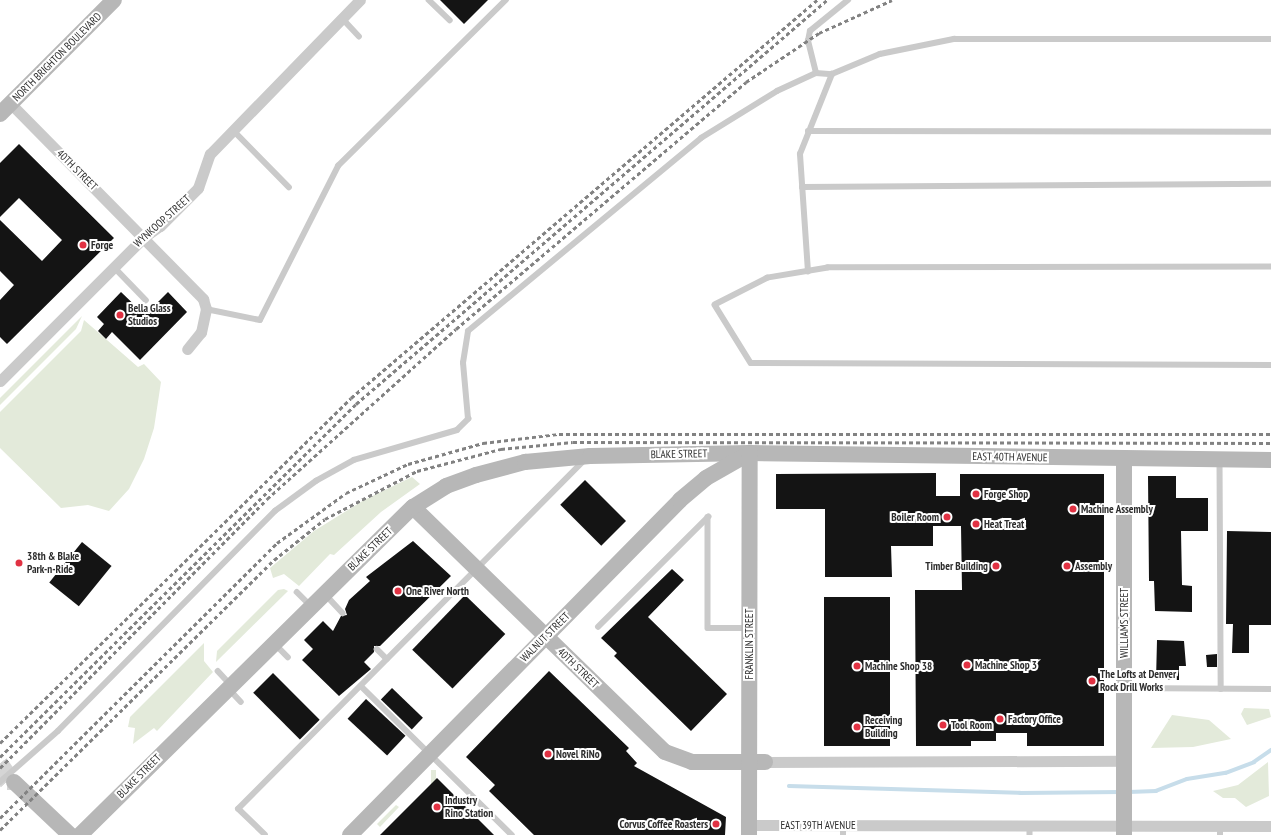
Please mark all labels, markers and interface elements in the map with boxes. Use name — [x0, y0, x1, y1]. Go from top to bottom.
street label: NORTH BRIGHTON BOULEVARD — [10, 10, 104, 104]
street label: 40TH STREET — [54, 147, 100, 193]
street label: WYNKOOP STREET — [131, 192, 193, 250]
place label: Forge — [91, 238, 113, 252]
marker: Forge — [78, 240, 88, 250]
place label: Bella Glass Studios — [128, 302, 171, 328]
marker: Bella Glass Studios — [115, 310, 125, 320]
street label: BLAKE STREET — [651, 447, 707, 461]
street label: EAST 40TH AVENUE — [972, 450, 1048, 464]
place label: Forge Shop — [984, 487, 1028, 501]
marker: Forge Shop — [971, 489, 981, 499]
place label: Machine Assembly — [1081, 502, 1153, 516]
marker: Machine Assembly — [1068, 504, 1078, 514]
place label: Boiler Room — [891, 510, 939, 524]
marker: Boiler Room — [942, 512, 952, 522]
place label: Heat Treat — [984, 517, 1025, 531]
marker: Heat Treat — [971, 519, 981, 529]
street label: BLAKE STREET — [345, 525, 395, 573]
place label: 38th & Blake Park-n-Ride — [27, 550, 79, 576]
marker: 38th & Blake Park-n-Ride — [14, 558, 24, 568]
place label: Timber Building — [925, 559, 988, 573]
place label: Assembly — [1075, 559, 1112, 573]
marker: Timber Building — [991, 561, 1001, 571]
marker: Assembly — [1062, 561, 1072, 571]
place label: One River North — [406, 584, 469, 598]
marker: One River North — [393, 586, 403, 596]
street label: WILLIAMS STREET — [1117, 588, 1131, 658]
street label: WALNUT STREET — [517, 609, 573, 665]
street label: FRANKLIN STREET — [742, 609, 756, 679]
street label: 40TH STREET — [555, 645, 601, 691]
place label: Machine Shop 3 — [975, 658, 1037, 672]
place label: Machine Shop 38 — [865, 659, 932, 673]
marker: Machine Shop 3 — [962, 660, 972, 670]
marker: Machine Shop 38 — [852, 661, 862, 671]
place label: The Lofts at Denver Rock Drill Works — [1100, 668, 1176, 694]
marker: The Lofts at Denver Rock Drill Works — [1087, 676, 1097, 686]
place label: Factory Office — [1008, 712, 1061, 726]
place label: Receiving Building — [865, 714, 902, 740]
marker: Factory Office — [995, 714, 1005, 724]
place label: Tool Room — [951, 718, 992, 732]
marker: Tool Room — [938, 720, 948, 730]
marker: Receiving Building — [852, 722, 862, 732]
place label: Novel RiNo — [556, 747, 600, 761]
marker: Novel RiNo — [543, 749, 553, 759]
street label: BLAKE STREET — [114, 751, 164, 801]
place label: Industry Rino Station — [445, 794, 493, 820]
marker: Industry Rino Station — [432, 802, 442, 812]
place label: Corvus Coffee Roasters — [619, 817, 708, 831]
street label: EAST 39TH AVENUE — [780, 818, 856, 832]
marker: Corvus Coffee Roasters — [711, 819, 721, 829]

